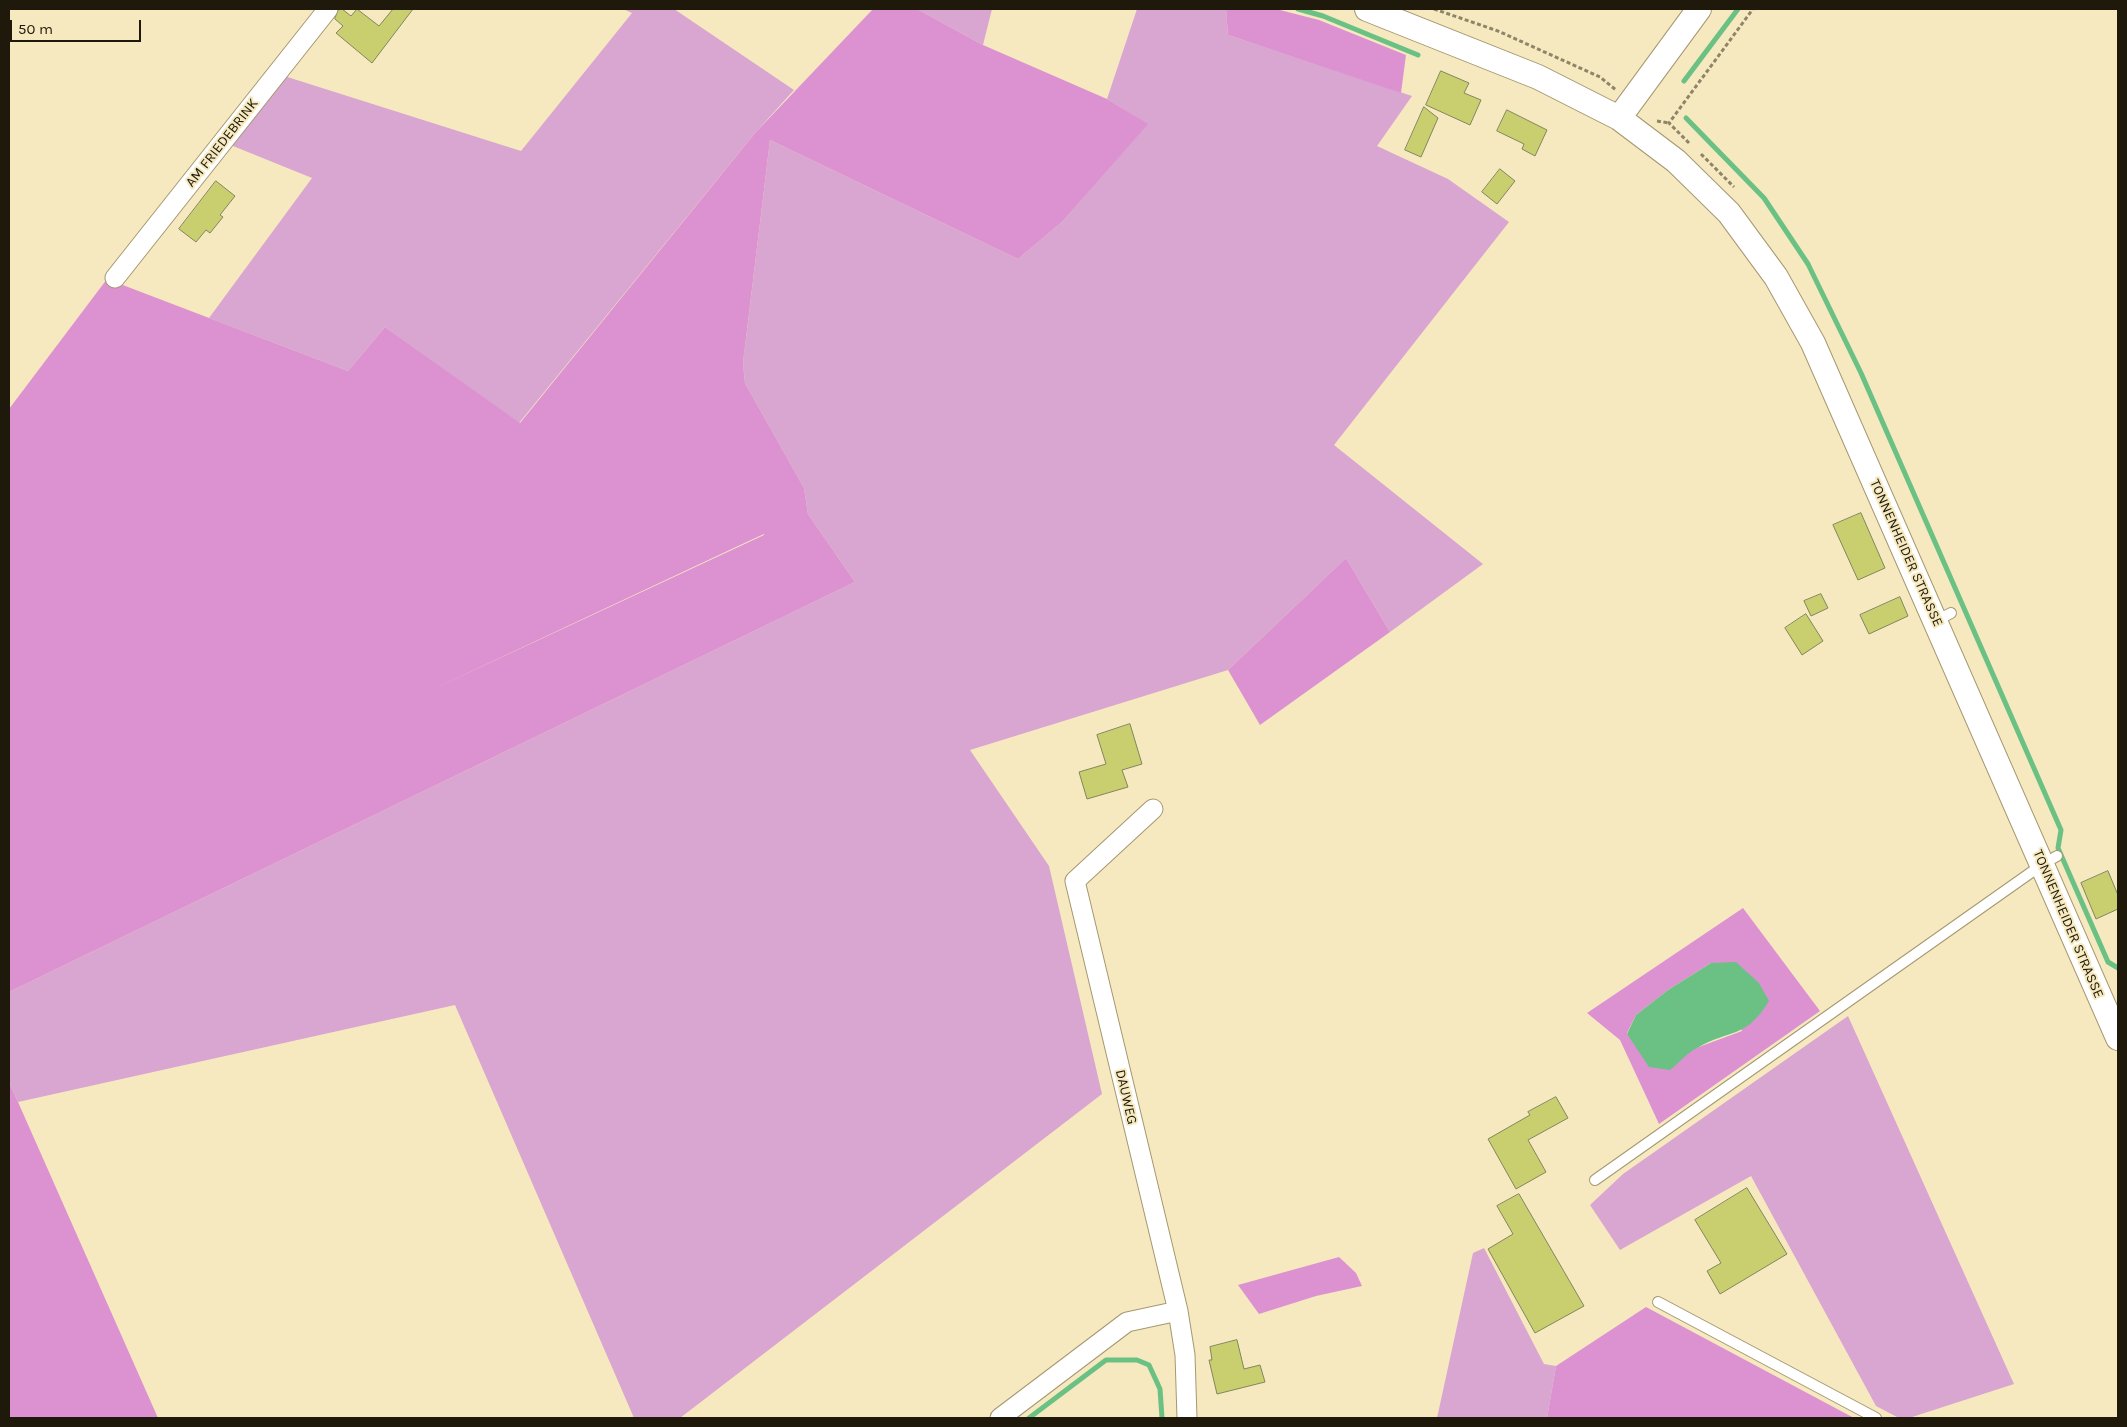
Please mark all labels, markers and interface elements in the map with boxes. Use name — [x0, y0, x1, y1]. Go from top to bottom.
scale bar — [12, 10, 144, 42]
text: 50 m — [18, 20, 53, 38]
street label: AM FRIEDEBRINK — [182, 96, 262, 190]
street label: TONNENHEIDER STRASSE — [1866, 477, 1946, 629]
street label: TONNENHEIDER STRASSE — [2029, 847, 2107, 1001]
street label: DAUWEG — [1112, 1068, 1140, 1126]

